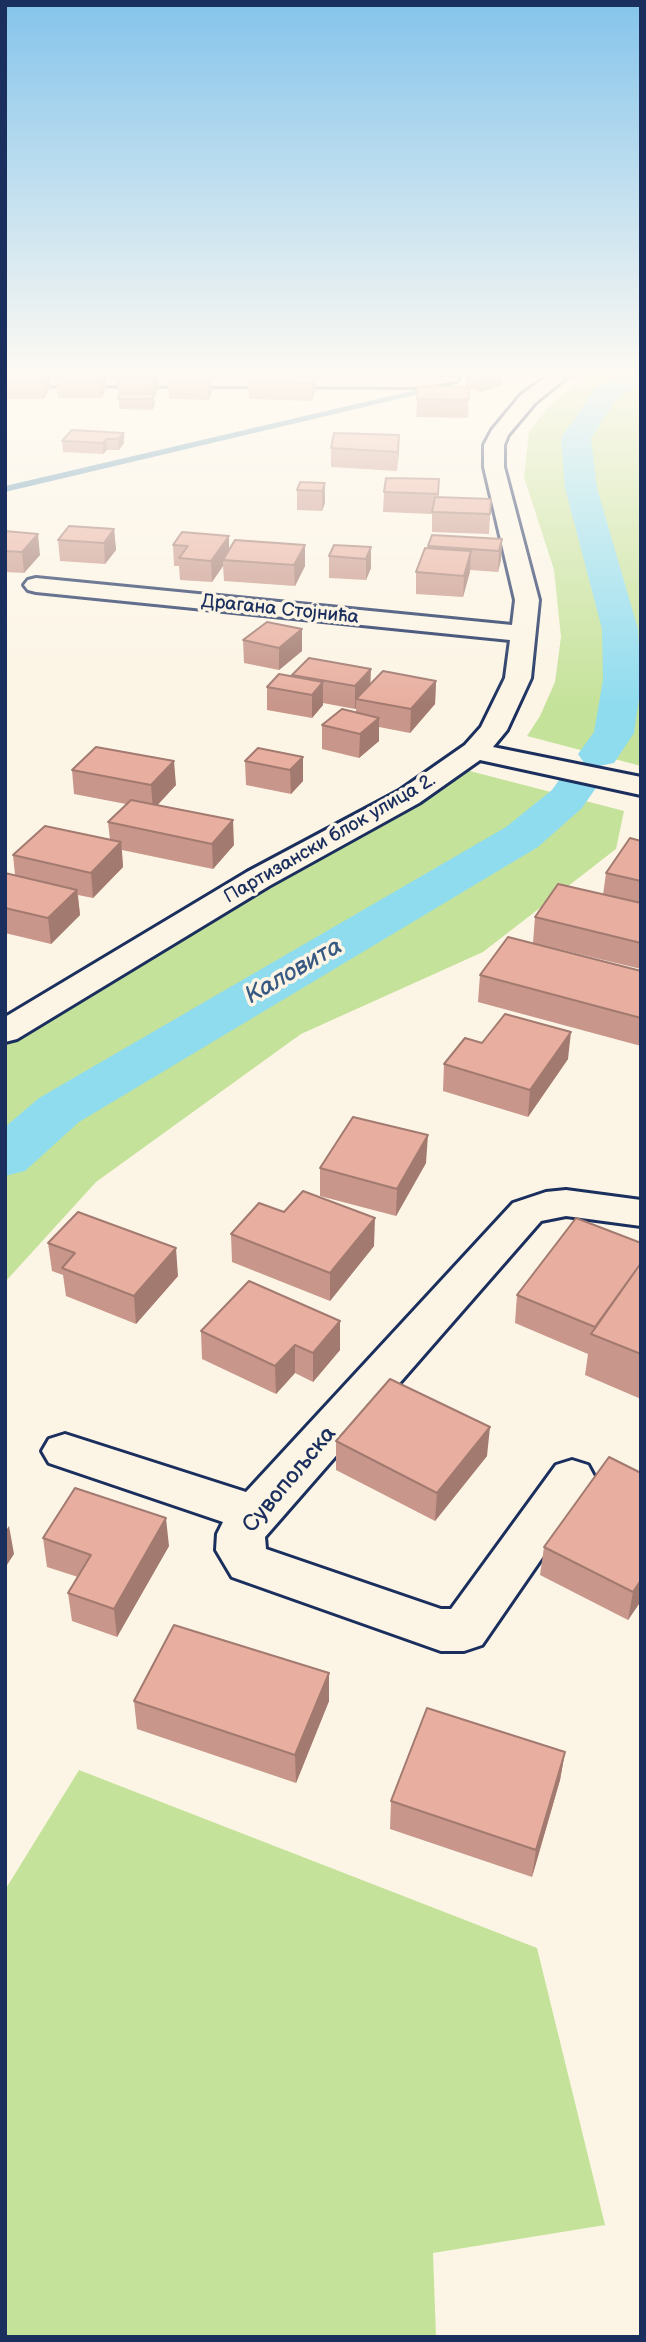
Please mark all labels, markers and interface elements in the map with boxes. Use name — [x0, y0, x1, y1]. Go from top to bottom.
street label: Драгана Стојнића — [200, 590, 360, 630]
street label: Партизански блок улица 2. — [220, 769, 440, 909]
water label: Каловита — [240, 933, 348, 1011]
street label: Сувопољска — [237, 1421, 343, 1539]

